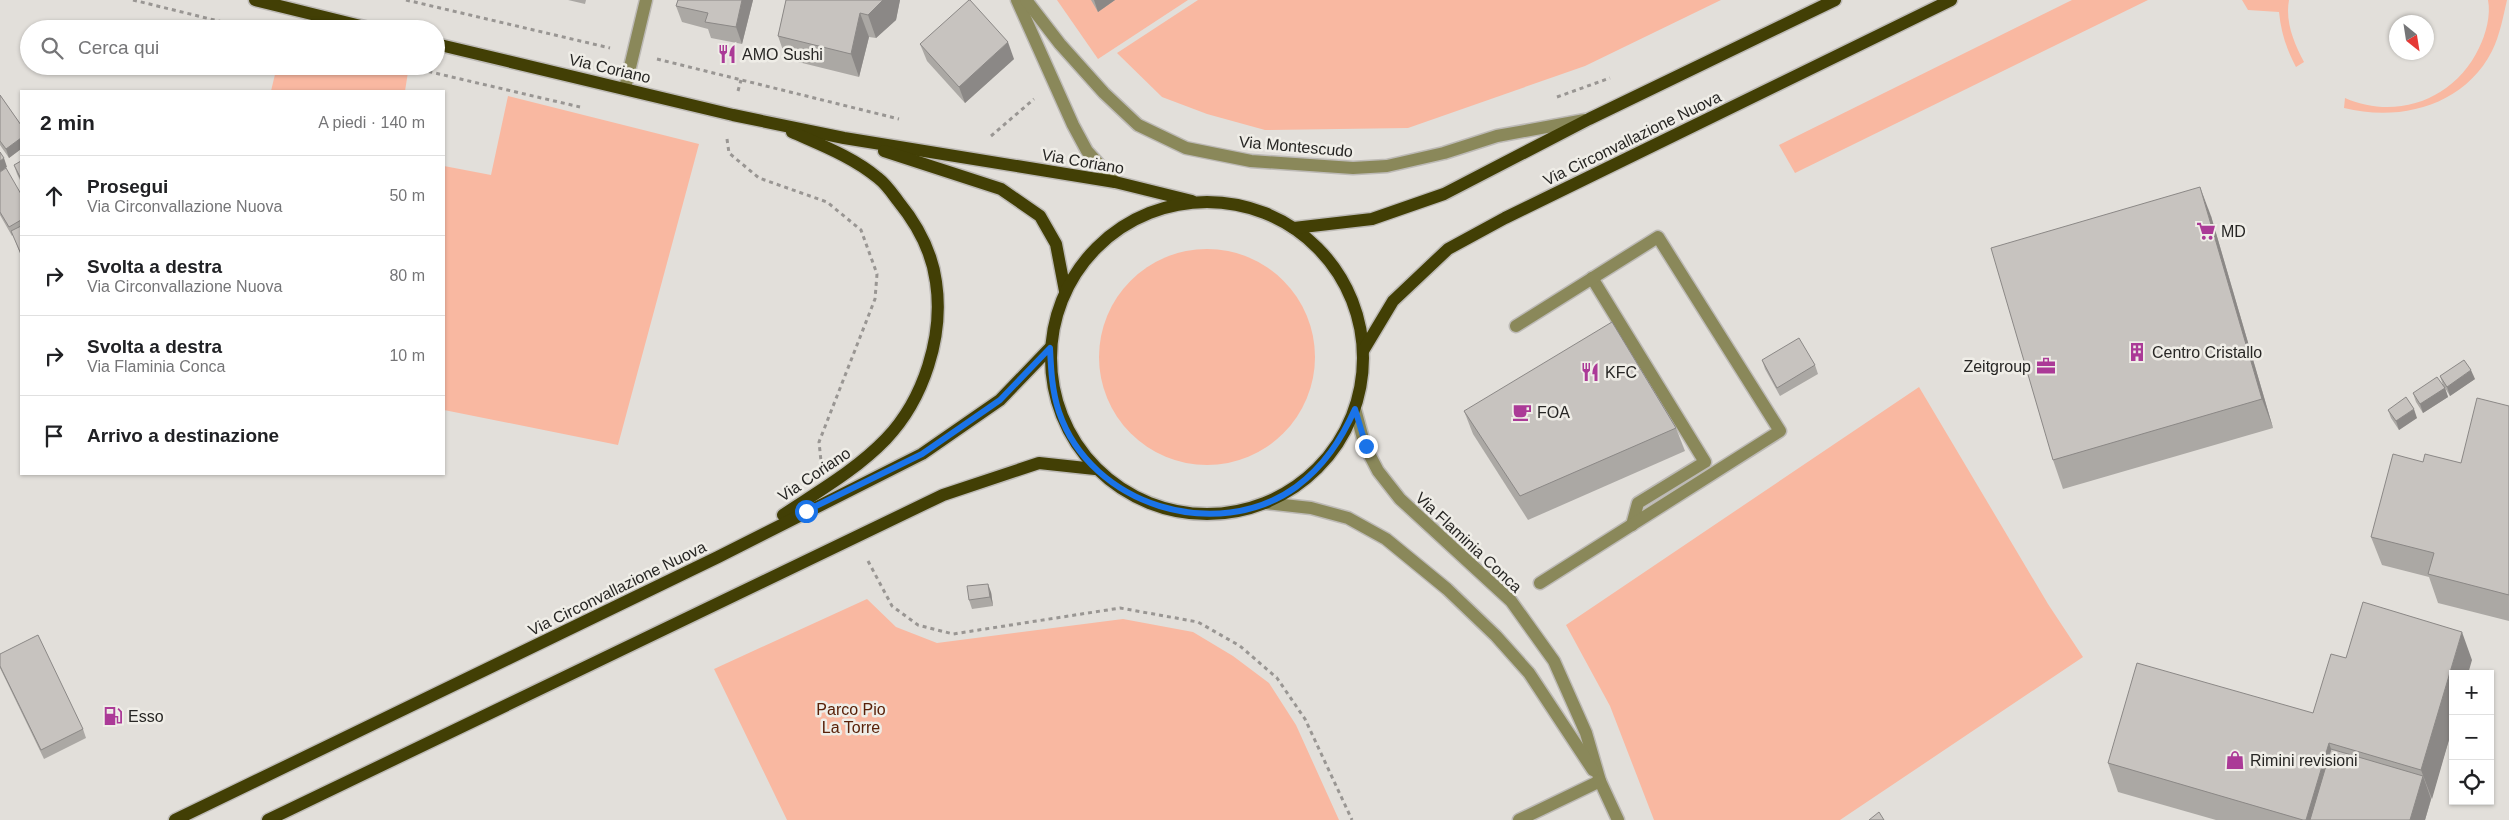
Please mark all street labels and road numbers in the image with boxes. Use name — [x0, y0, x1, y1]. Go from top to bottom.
street label: Via Coriano — [567, 51, 652, 86]
street label: Via Circonvallazione Nuova — [1541, 88, 1724, 189]
street label: Via Montescudo — [1238, 133, 1354, 160]
street label: Via Coriano — [1040, 146, 1126, 177]
street label: Via Coriano — [775, 444, 854, 505]
street label: Via Flaminia Conca — [1412, 489, 1525, 596]
street label: Via Circonvallazione Nuova — [526, 538, 709, 639]

